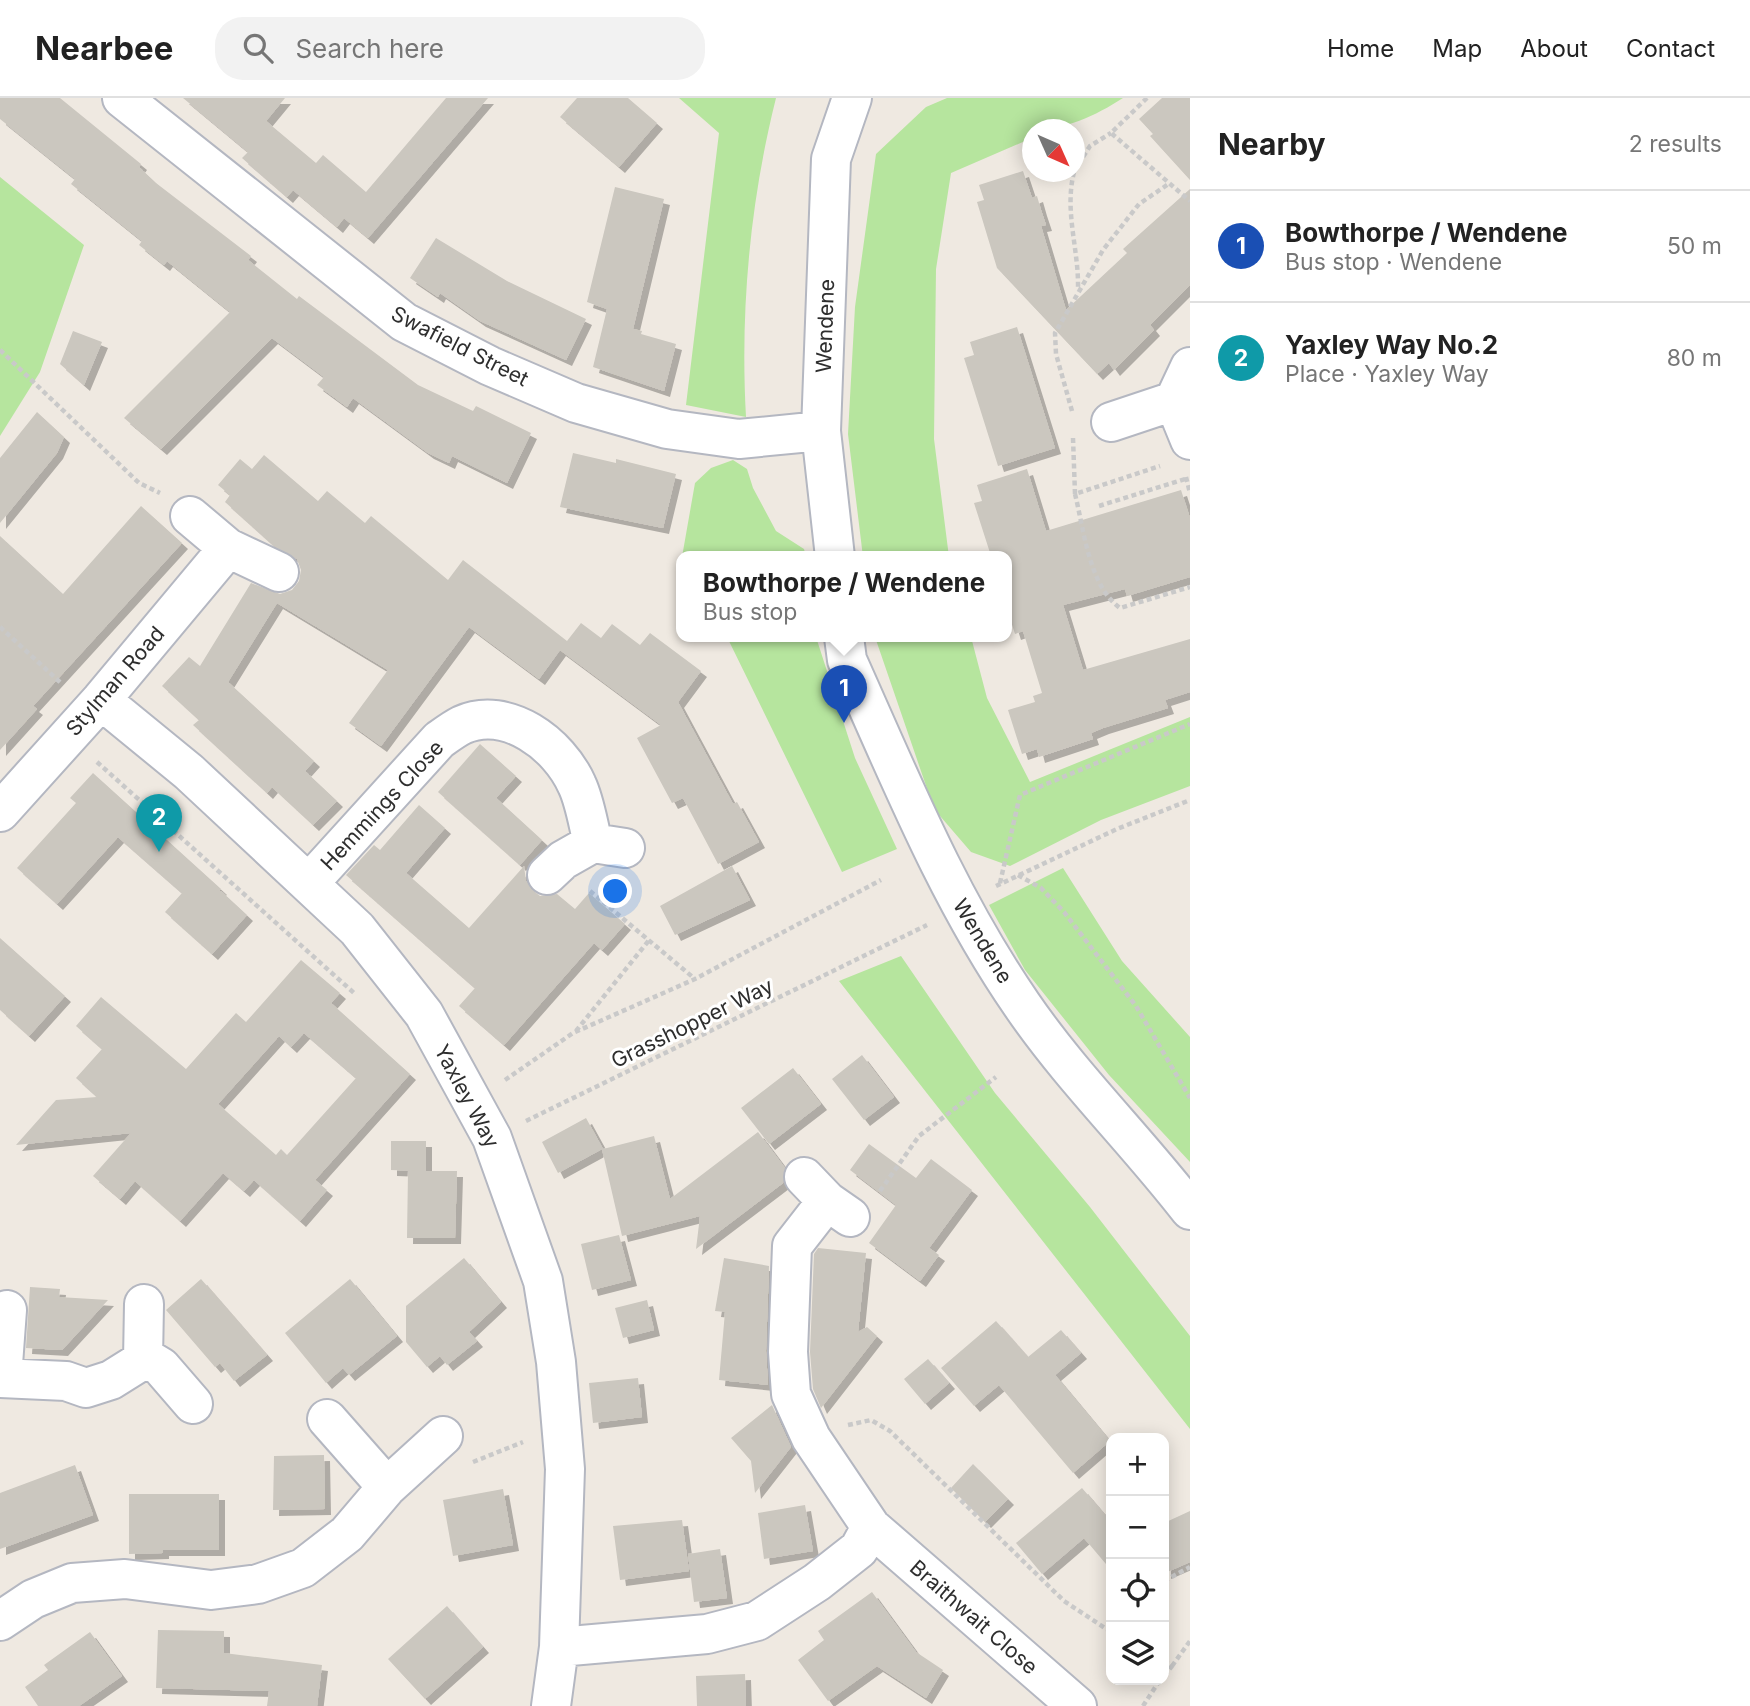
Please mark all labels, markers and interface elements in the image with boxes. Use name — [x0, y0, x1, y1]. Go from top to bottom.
search box — [215, 17, 705, 80]
text: Nearbee — [35, 28, 173, 68]
icon: search — [239, 29, 277, 67]
text: Search here — [295, 33, 444, 64]
text: Home — [1327, 34, 1394, 63]
text: Map — [1432, 34, 1482, 63]
text: About — [1520, 34, 1588, 63]
text: Contact — [1626, 34, 1715, 63]
north arrow — [1022, 119, 1085, 182]
text: Nearby — [1218, 126, 1326, 162]
text: 2 results — [1629, 130, 1722, 158]
text: Bowthorpe / Wendene — [1285, 217, 1568, 248]
text: 1 — [1236, 232, 1246, 260]
text: 50 m — [1667, 232, 1722, 260]
text: Bus stop · Wendene — [1285, 248, 1502, 276]
street label: Wendene — [811, 279, 839, 373]
street label: Swafield Street — [387, 301, 533, 391]
text: Yaxley Way No.2 — [1285, 329, 1498, 360]
text: 2 — [1234, 344, 1248, 372]
text: 80 m — [1667, 344, 1722, 372]
text: Place · Yaxley Way — [1285, 360, 1489, 388]
popup — [676, 551, 1012, 642]
text: Bowthorpe / Wendene — [703, 567, 985, 598]
text: Bus stop — [703, 598, 797, 626]
street label: Stylman Road — [61, 621, 169, 741]
pin: 1 — [821, 665, 867, 723]
street label: Hemmings Close — [315, 735, 449, 875]
pin: 2 — [136, 794, 182, 852]
your location — [598, 874, 632, 908]
street label: Wendene — [948, 894, 1018, 988]
street label: Grasshopper Way — [607, 973, 777, 1073]
street label: Yaxley Way — [429, 1040, 505, 1152]
map controls — [1106, 1433, 1169, 1685]
button: + — [1106, 1433, 1169, 1496]
button: − — [1106, 1496, 1169, 1559]
street label: Braithwait Close — [905, 1555, 1043, 1679]
button: locate — [1106, 1559, 1169, 1622]
button: layers — [1106, 1622, 1169, 1685]

